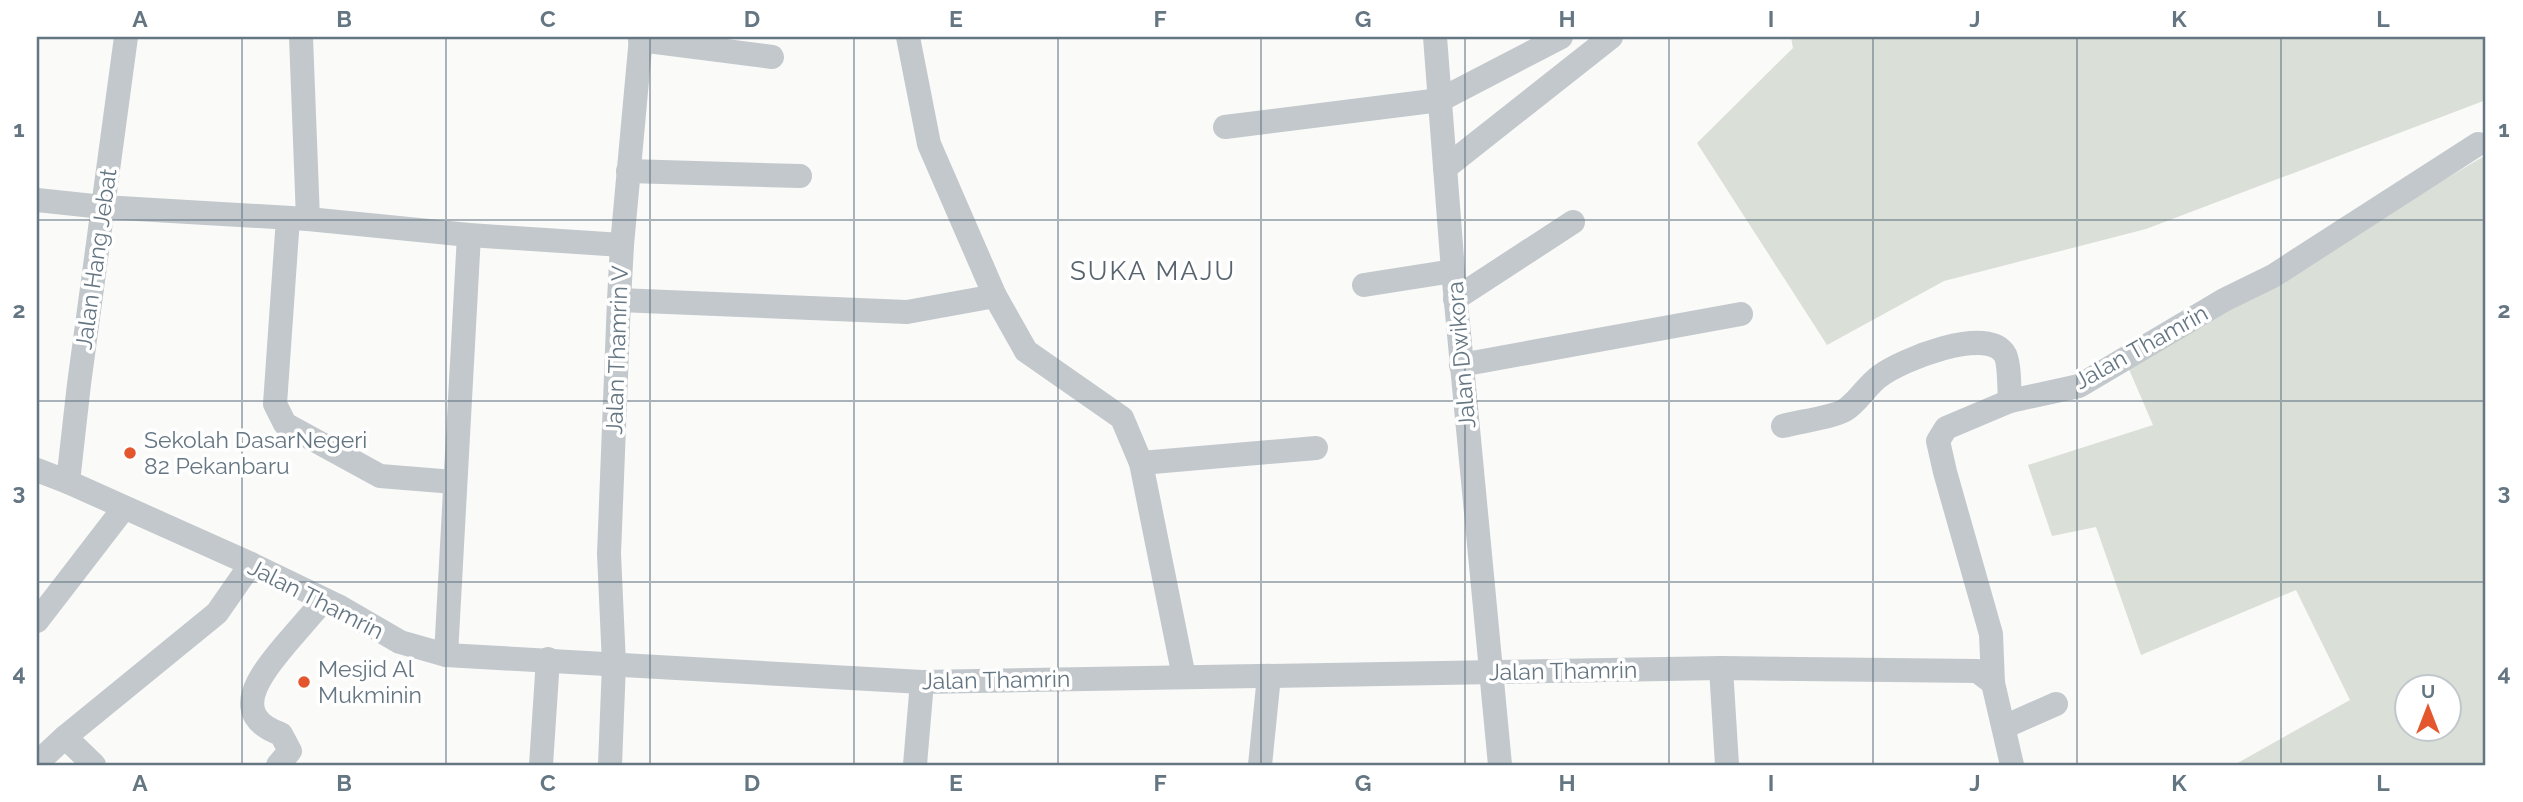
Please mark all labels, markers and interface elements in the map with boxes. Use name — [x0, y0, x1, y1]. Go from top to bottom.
text: A — [132, 5, 148, 32]
text: B — [336, 5, 352, 32]
text: C — [540, 5, 556, 32]
text: D — [744, 5, 760, 32]
text: E — [949, 5, 963, 32]
text: F — [1153, 5, 1167, 32]
text: G — [1355, 5, 1371, 32]
text: H — [1558, 5, 1576, 32]
text: I — [1768, 5, 1774, 32]
text: J — [1969, 5, 1981, 32]
text: K — [2171, 5, 2187, 32]
text: L — [2376, 5, 2390, 32]
text: 1 — [13, 115, 25, 142]
text: 1 — [2498, 115, 2510, 142]
street label: Jalan Hang Jebat — [69, 166, 122, 351]
district label: SUKA MAJU — [1070, 256, 1236, 286]
street label: Jalan Thamrin V — [600, 265, 633, 435]
street label: Jalan Dwikora — [1441, 280, 1480, 430]
text: 2 — [13, 296, 25, 323]
text: 2 — [2498, 296, 2510, 323]
street label: Jalan Thamrin — [2069, 299, 2212, 394]
place label: Sekolah DasarNegeri 82 Pekanbaru — [144, 426, 367, 479]
marker: Sekolah DasarNegeri 82 Pekanbaru — [122, 445, 138, 461]
text: 3 — [13, 478, 25, 505]
text: 3 — [2498, 478, 2510, 505]
street label: Jalan Thamrin — [244, 553, 388, 644]
place label: Mesjid Al Mukminin — [318, 655, 422, 708]
street label: Jalan Thamrin — [1489, 656, 1637, 685]
text: 4 — [12, 659, 26, 686]
text: 4 — [2497, 659, 2511, 686]
street label: Jalan Thamrin — [922, 665, 1070, 694]
north arrow — [2394, 672, 2464, 742]
marker: Mesjid Al Mukminin — [296, 674, 312, 690]
text: U — [2421, 680, 2435, 702]
text: A — [132, 769, 148, 796]
text: B — [336, 769, 352, 796]
text: C — [540, 769, 556, 796]
text: D — [744, 769, 760, 796]
text: E — [949, 769, 963, 796]
text: F — [1153, 769, 1167, 796]
text: G — [1355, 769, 1371, 796]
text: H — [1558, 769, 1576, 796]
text: I — [1768, 769, 1774, 796]
text: J — [1969, 769, 1981, 796]
text: K — [2171, 769, 2187, 796]
text: L — [2376, 769, 2390, 796]

